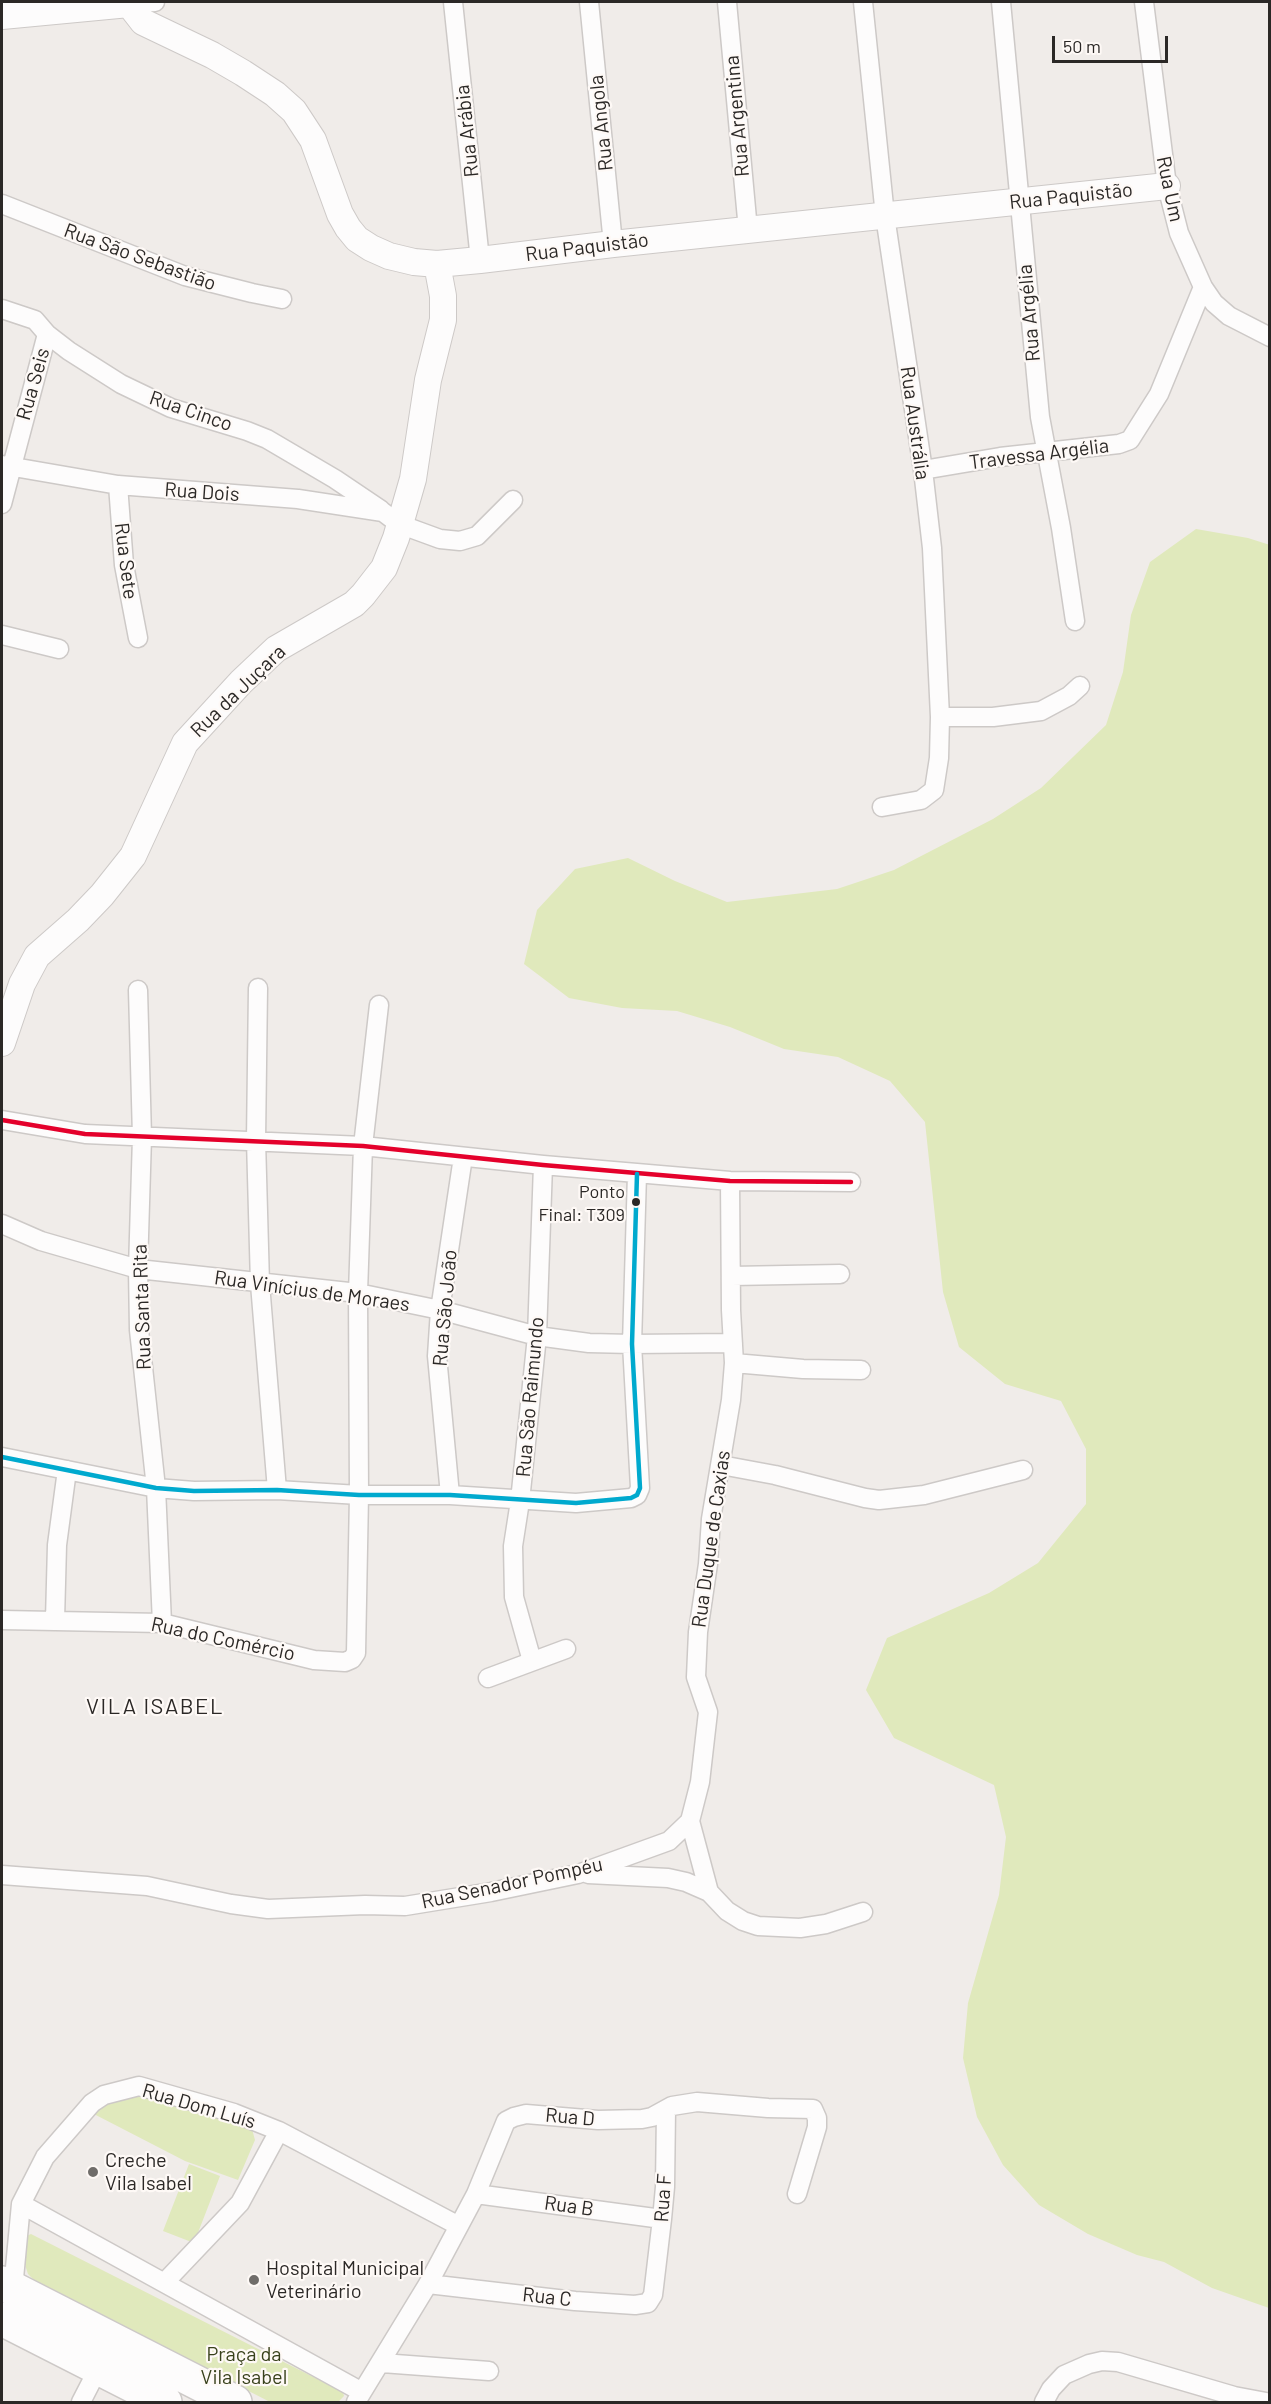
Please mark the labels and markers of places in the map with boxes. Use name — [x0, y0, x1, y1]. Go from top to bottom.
place label: Ponto Final: T309 — [538, 1181, 625, 1224]
marker: Ponto Final: T309 — [630, 1196, 642, 1208]
place label: Creche Vila Isabel — [105, 2148, 192, 2195]
marker: Creche Vila Isabel — [86, 2165, 100, 2179]
place label: Hospital Municipal Veterinário — [266, 2256, 424, 2303]
marker: Hospital Municipal Veterinário — [247, 2273, 261, 2287]

